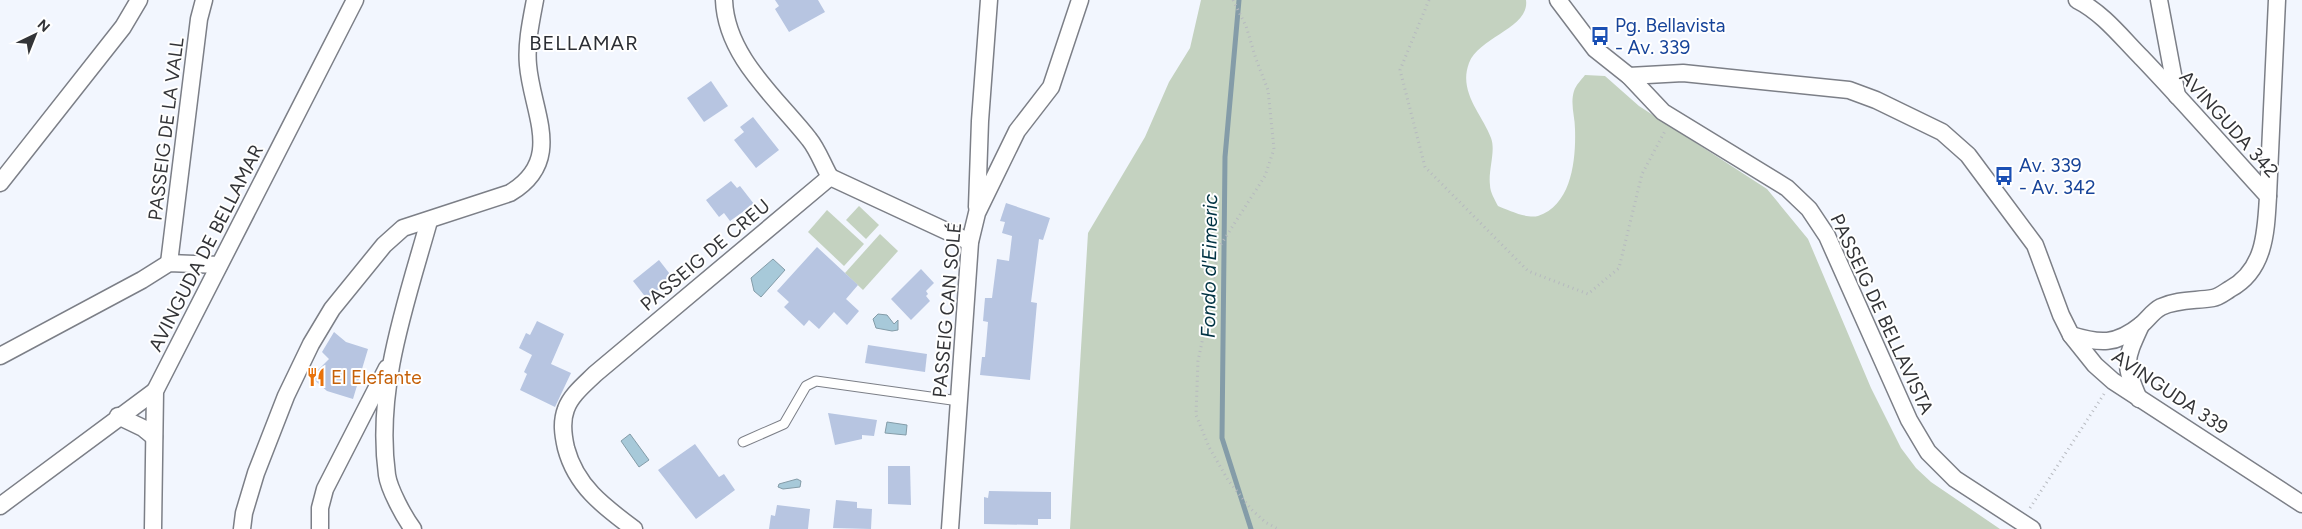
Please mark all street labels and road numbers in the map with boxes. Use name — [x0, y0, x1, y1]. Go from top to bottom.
street label: PASSEIG DE LA VALL — [143, 36, 189, 222]
street label: AVINGUDA 342 — [2175, 66, 2283, 182]
street label: AVINGUDA DE BELLAMAR — [144, 141, 268, 355]
street label: PASSEIG DE CREU — [636, 194, 774, 316]
street label: PASSEIG DE BELLAVISTA — [1825, 210, 1939, 418]
street label: PASSEIG CAN SOLÉ — [928, 221, 966, 399]
street label: AVINGUDA 339 — [2108, 345, 2232, 439]

